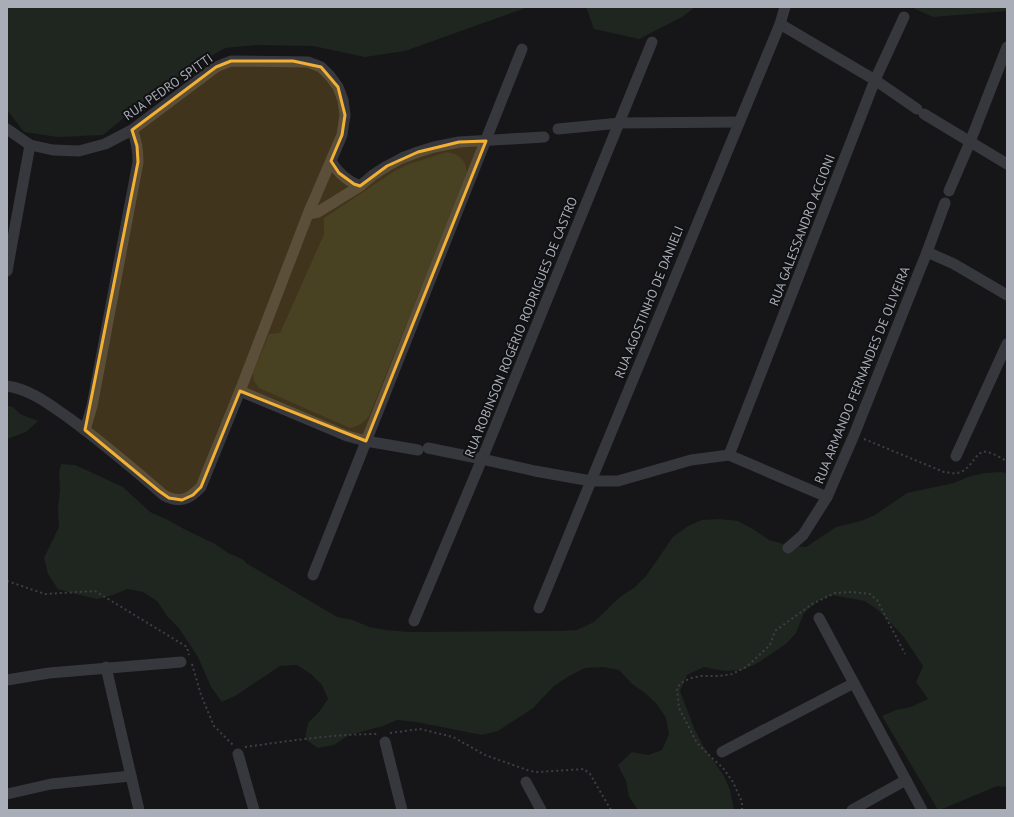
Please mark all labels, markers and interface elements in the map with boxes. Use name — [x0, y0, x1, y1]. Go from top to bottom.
street label: RUA PEDRO SPITTI — [120, 50, 216, 124]
street label: RUA GALESSANDRO ACCIONI — [765, 152, 839, 308]
street label: RUA ROBINSON ROGÉRIO RODRIGUES DE CASTRO — [461, 194, 581, 460]
street label: RUA AGOSTINHO DE DANIELI — [611, 223, 687, 381]
street label: RUA ARMANDO FERNANDES DE OLIVEIRA — [810, 263, 914, 486]

